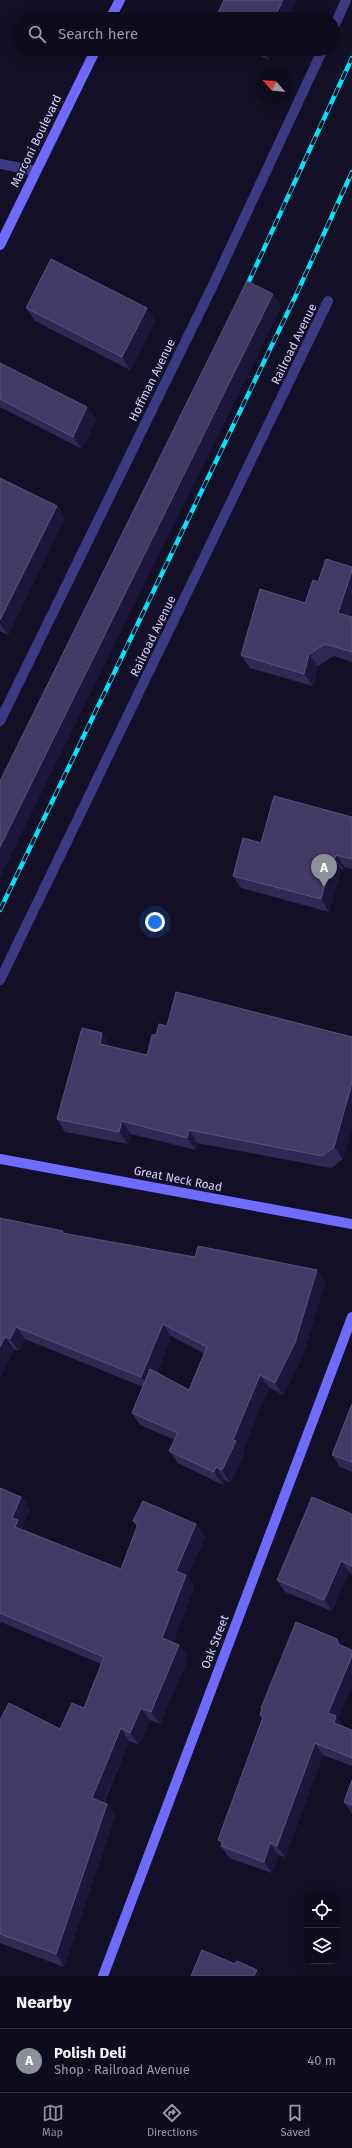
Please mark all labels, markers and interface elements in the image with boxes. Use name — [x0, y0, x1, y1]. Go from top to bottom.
search box — [12, 12, 340, 56]
icon: search — [26, 23, 48, 45]
text: Search here — [58, 25, 138, 43]
north arrow — [256, 68, 292, 104]
street label: Marconi Boulevard — [8, 92, 64, 190]
street label: Railroad Avenue — [268, 301, 320, 387]
street label: Hoffman Avenue — [126, 336, 178, 424]
street label: Railroad Avenue — [127, 593, 179, 679]
pin: A — [311, 854, 337, 887]
your location — [145, 912, 165, 932]
street label: Great Neck Road — [133, 1164, 223, 1194]
street label: Oak Street — [198, 1612, 232, 1671]
map controls — [304, 1892, 340, 1964]
button: locate — [304, 1892, 340, 1928]
button: layers — [304, 1928, 340, 1964]
text: Nearby — [16, 1992, 71, 2013]
text: Polish Deli — [54, 2044, 126, 2062]
text: A — [25, 2053, 33, 2068]
text: 40 m — [307, 2053, 336, 2068]
text: Shop · Railroad Avenue — [54, 2062, 190, 2077]
tab: Map — [42, 2102, 64, 2139]
tab: Directions — [147, 2102, 197, 2139]
tab: Saved — [281, 2102, 310, 2139]

